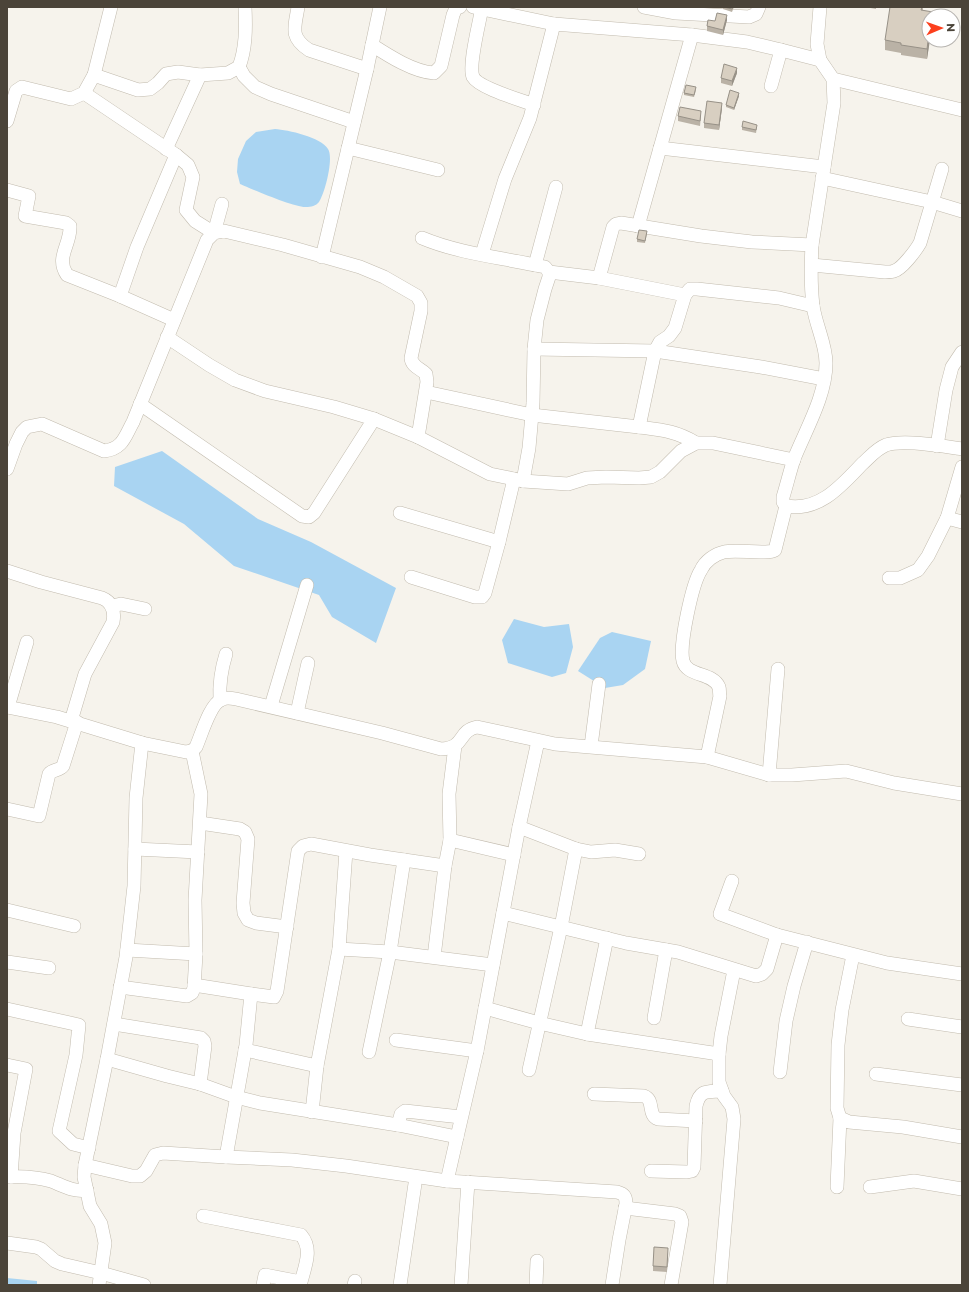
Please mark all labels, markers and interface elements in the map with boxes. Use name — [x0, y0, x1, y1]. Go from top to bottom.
north arrow — [921, 8, 961, 48]
text: N — [944, 23, 958, 32]

